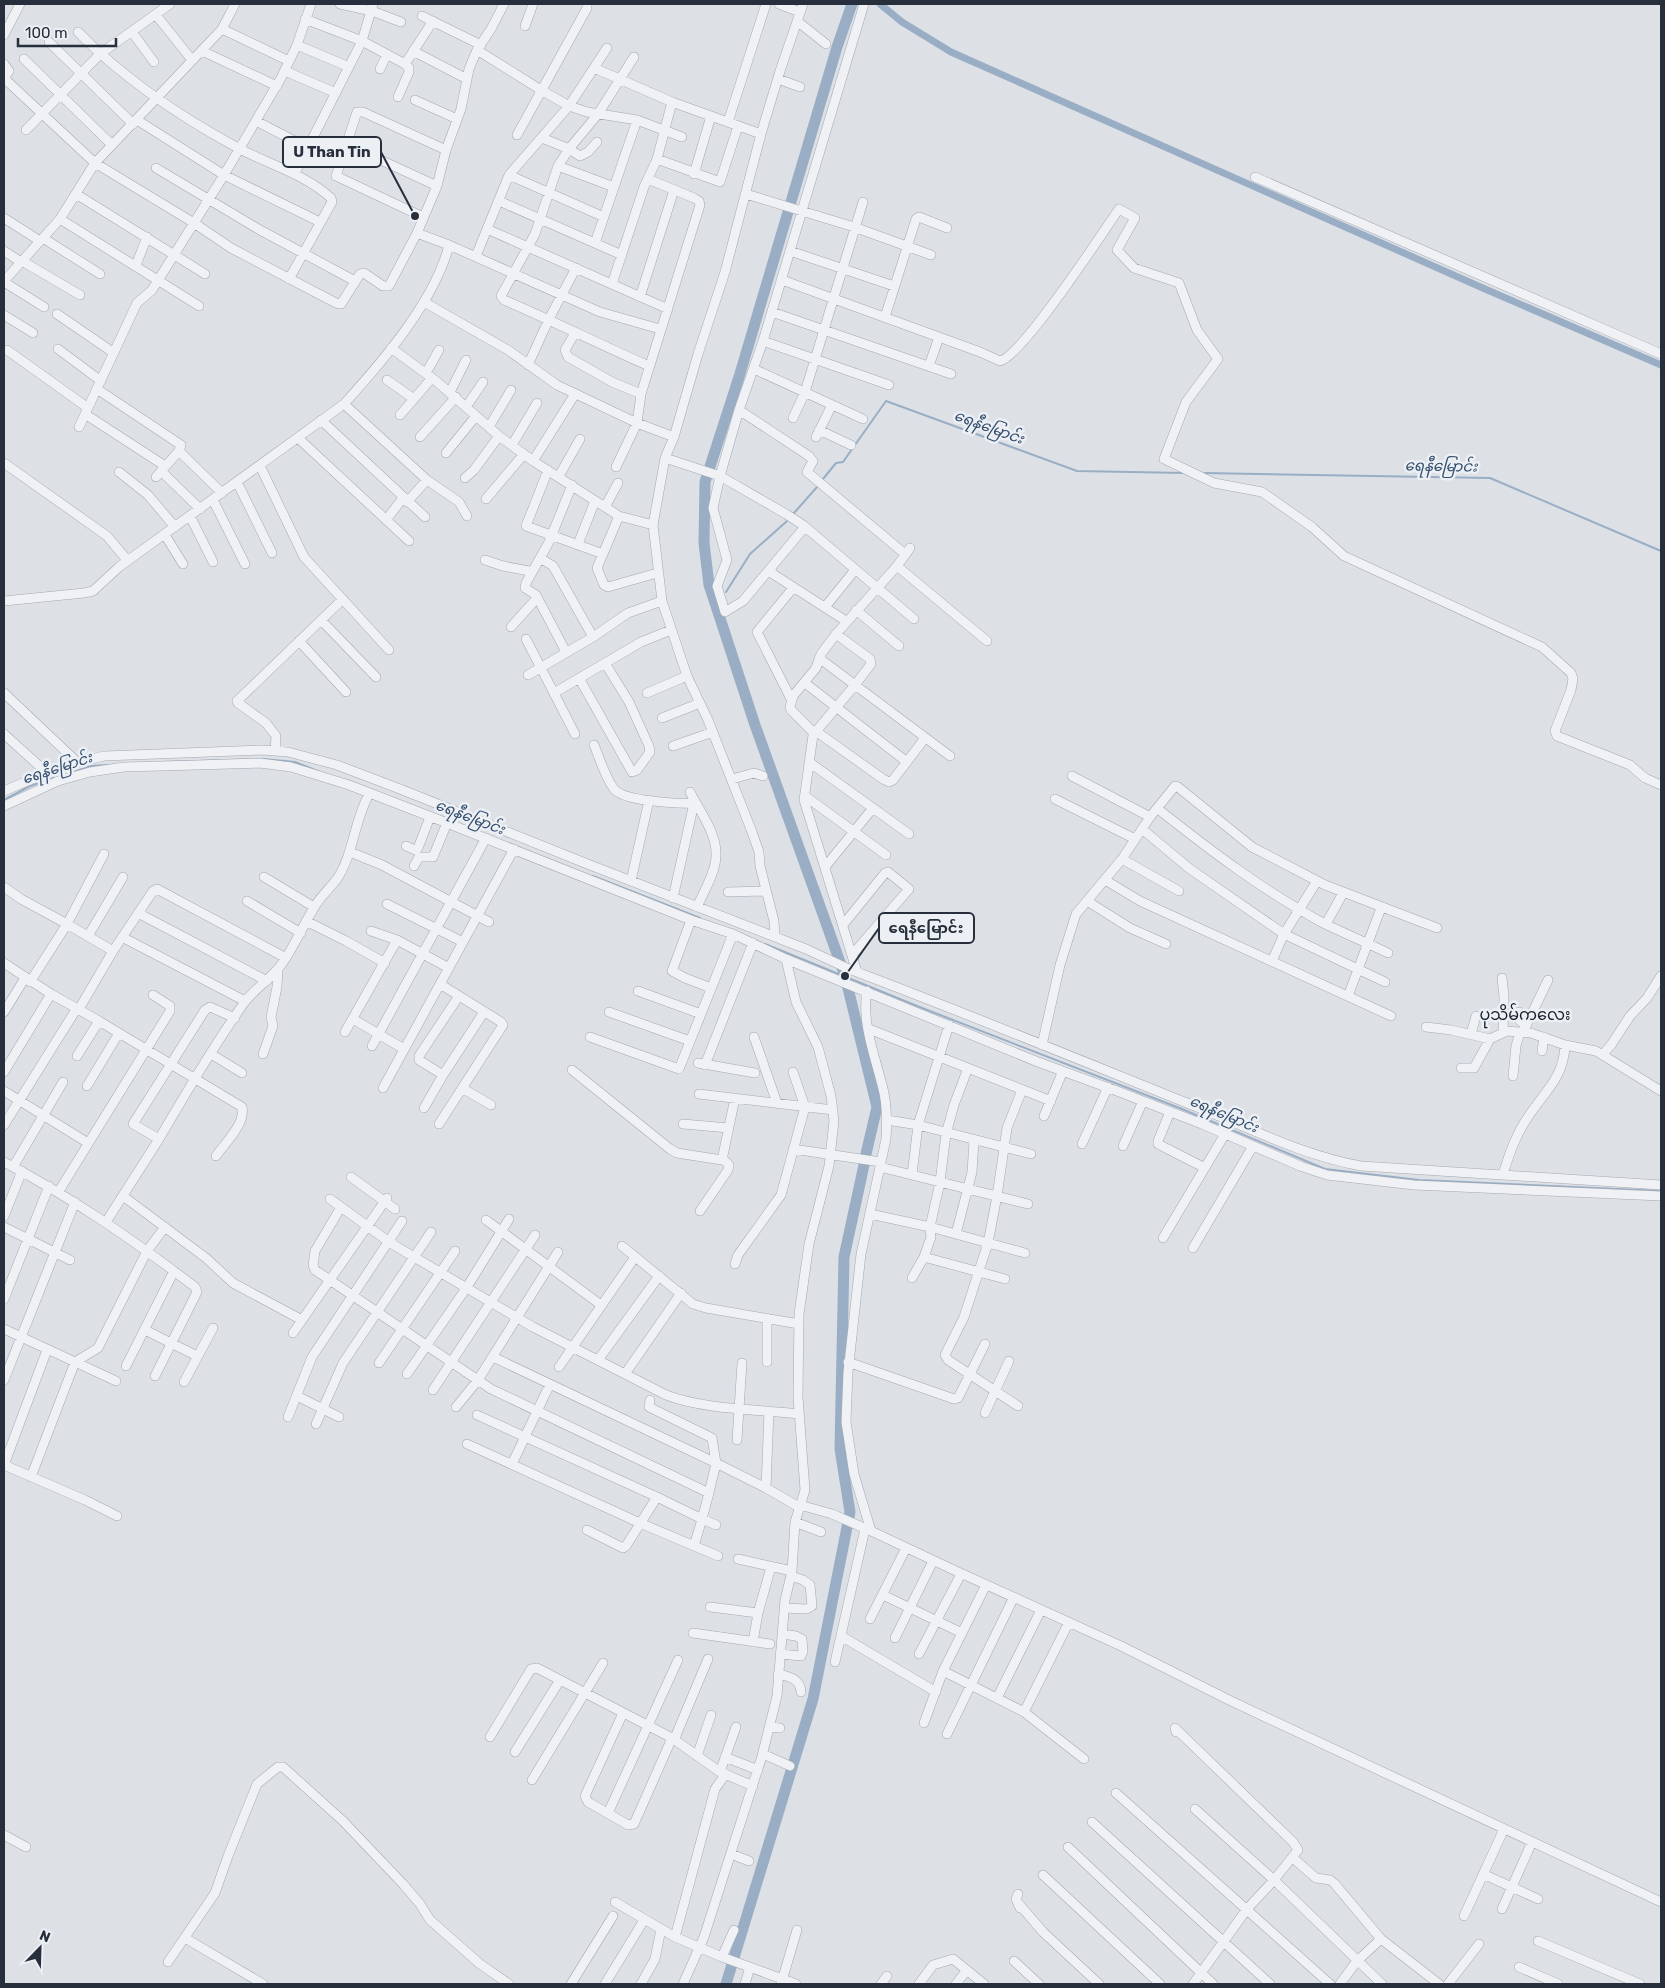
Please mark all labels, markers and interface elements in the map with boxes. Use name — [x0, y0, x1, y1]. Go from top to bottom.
scale bar — [18, 15, 115, 47]
text: 100 m — [25, 24, 67, 42]
callout: U Than Tin — [283, 137, 381, 167]
text: U Than Tin — [293, 143, 371, 161]
water label: ရေနီမြောင်း — [951, 404, 1028, 451]
water label: ရေနီမြောင်း — [1404, 454, 1478, 479]
water label: ရေနီမြောင်း — [19, 746, 96, 791]
water label: ရေနီမြောင်း — [432, 794, 509, 842]
callout: ရေနီမြောင်း — [879, 913, 974, 943]
text: ရေနီမြောင်း — [888, 918, 964, 940]
district label: ပုသိမ်ကလေး — [1479, 1003, 1571, 1029]
water label: ရေနီမြောင်း — [1186, 1090, 1263, 1140]
north arrow — [15, 1923, 65, 1973]
text: N — [37, 1927, 53, 1946]

